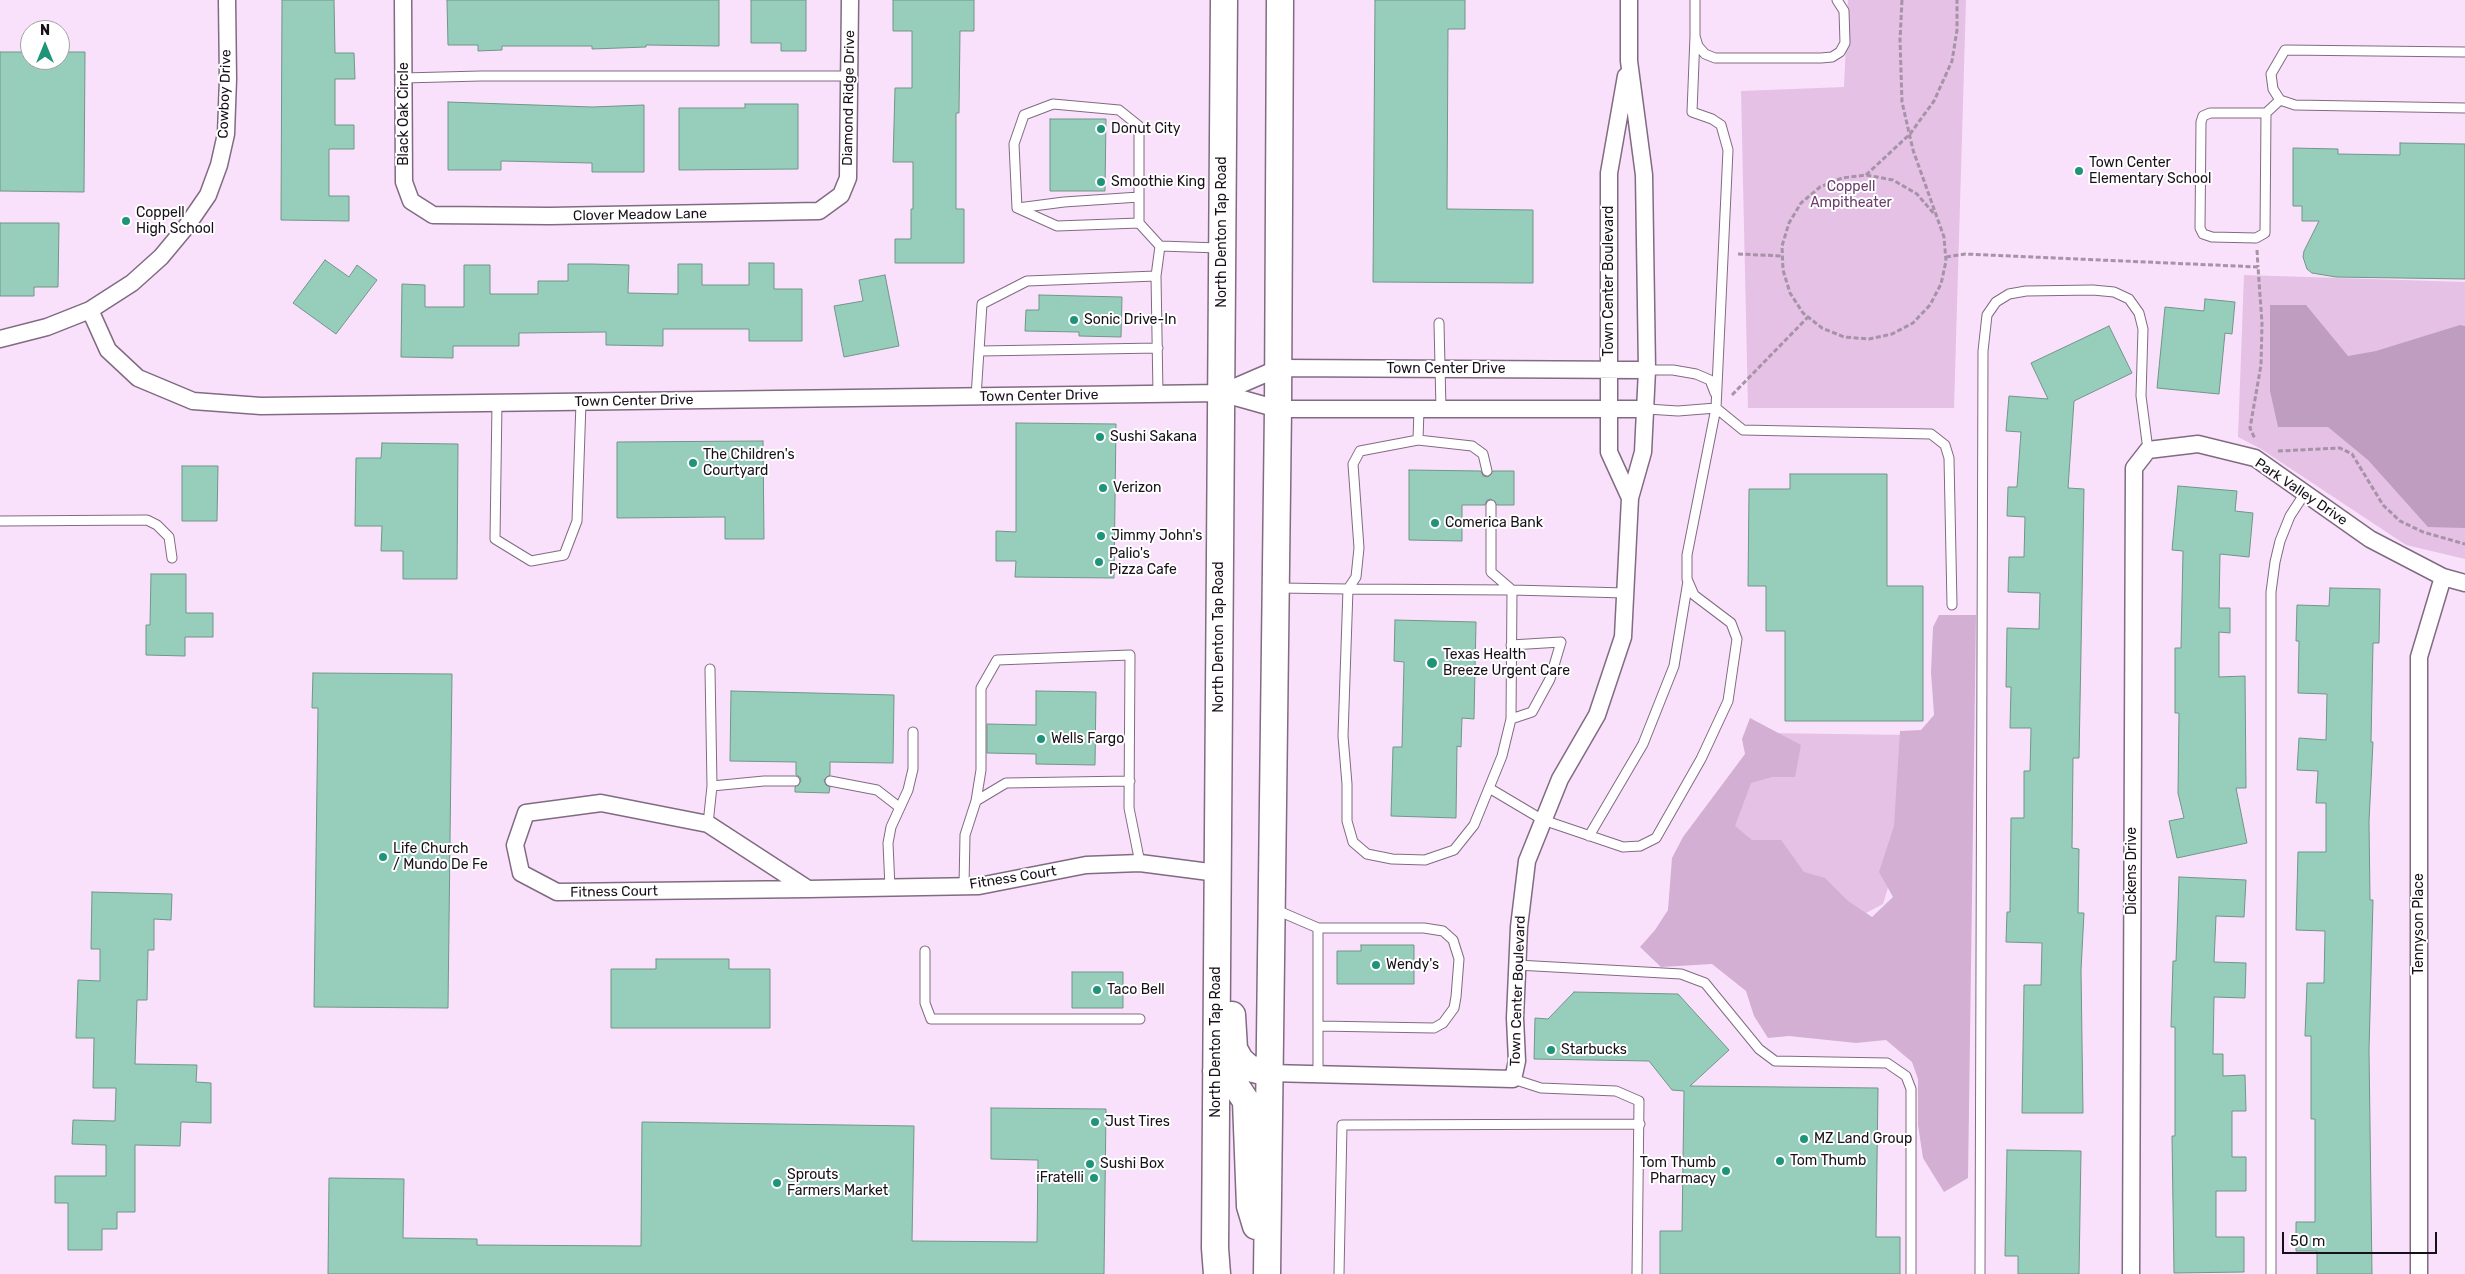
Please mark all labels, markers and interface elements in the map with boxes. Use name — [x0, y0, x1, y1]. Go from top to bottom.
north arrow — [20, 20, 70, 70]
text: N — [40, 22, 50, 39]
street label: Diamond Ridge Drive — [839, 30, 859, 166]
street label: Cowboy Drive — [215, 49, 235, 139]
street label: Black Oak Circle — [396, 62, 412, 166]
place label: Donut City — [1111, 121, 1180, 137]
marker: Donut City — [1095, 123, 1107, 135]
place label: Town Center Elementary School — [2089, 155, 2212, 188]
street label: North Denton Tap Road — [1214, 156, 1230, 308]
marker: Town Center Elementary School — [2073, 165, 2085, 177]
place label: Smoothie King — [1111, 174, 1205, 190]
marker: Smoothie King — [1095, 176, 1107, 188]
park label: Coppell Ampitheater — [1810, 179, 1892, 212]
place label: Coppell High School — [136, 205, 214, 238]
street label: Clover Meadow Lane — [573, 205, 707, 225]
street label: Town Center Boulevard — [1601, 206, 1617, 356]
marker: Coppell High School — [120, 215, 132, 227]
place label: Sonic Drive-In — [1084, 312, 1176, 328]
marker: Sonic Drive-In — [1068, 314, 1080, 326]
street label: Town Center Drive — [1386, 361, 1506, 377]
street label: Town Center Drive — [979, 387, 1099, 405]
street label: Town Center Drive — [574, 392, 694, 410]
place label: Sushi Sakana — [1110, 429, 1197, 445]
marker: Sushi Sakana — [1094, 431, 1106, 443]
place label: The Children's Courtyard — [703, 447, 795, 480]
street label: Park Valley Drive — [2252, 455, 2350, 529]
marker: The Children's Courtyard — [687, 457, 699, 469]
place label: Verizon — [1113, 480, 1162, 496]
marker: Verizon — [1097, 482, 1109, 494]
place label: Comerica Bank — [1445, 515, 1543, 531]
marker: Comerica Bank — [1429, 517, 1441, 529]
place label: Jimmy John's — [1111, 528, 1202, 544]
marker: Jimmy John's — [1095, 530, 1107, 542]
place label: Palio's Pizza Cafe — [1109, 546, 1177, 578]
marker: Palio's Pizza Cafe — [1093, 556, 1105, 568]
street label: North Denton Tap Road — [1211, 561, 1227, 713]
place label: Texas Health Breeze Urgent Care — [1443, 647, 1570, 680]
marker: Texas Health Breeze Urgent Care — [1425, 656, 1439, 670]
place label: Wells Fargo — [1051, 731, 1124, 747]
marker: Wells Fargo — [1035, 733, 1047, 745]
street label: Dickens Drive — [2124, 827, 2140, 915]
place label: Life Church / Mundo De Fe — [393, 841, 488, 874]
marker: Life Church / Mundo De Fe — [377, 851, 389, 863]
street label: Fitness Court — [968, 863, 1058, 893]
street label: Tennyson Place — [2411, 873, 2427, 975]
street label: Fitness Court — [570, 883, 658, 901]
street label: Town Center Boulevard — [1507, 915, 1529, 1067]
place label: Wendy's — [1386, 957, 1439, 973]
marker: Wendy's — [1370, 959, 1382, 971]
street label: North Denton Tap Road — [1208, 966, 1224, 1118]
place label: Taco Bell — [1107, 982, 1165, 998]
marker: Taco Bell — [1091, 984, 1103, 996]
place label: Starbucks — [1561, 1042, 1627, 1058]
marker: Starbucks — [1545, 1044, 1557, 1056]
place label: Just Tires — [1105, 1114, 1170, 1130]
marker: Just Tires — [1089, 1116, 1101, 1128]
place label: MZ Land Group — [1814, 1131, 1912, 1147]
marker: MZ Land Group — [1798, 1133, 1810, 1145]
place label: Tom Thumb — [1790, 1153, 1866, 1169]
place label: Tom Thumb Pharmacy — [1640, 1155, 1716, 1188]
marker: Tom Thumb — [1774, 1155, 1786, 1167]
place label: Sushi Box — [1100, 1156, 1164, 1172]
marker: Sushi Box — [1084, 1158, 1096, 1170]
marker: Tom Thumb Pharmacy — [1720, 1165, 1732, 1177]
place label: Sprouts Farmers Market — [787, 1167, 888, 1200]
place label: iFratelli — [1036, 1170, 1084, 1186]
marker: iFratelli — [1088, 1172, 1100, 1184]
marker: Sprouts Farmers Market — [771, 1177, 783, 1189]
scale bar — [2285, 1222, 2440, 1254]
text: 50 m — [2290, 1232, 2325, 1250]

